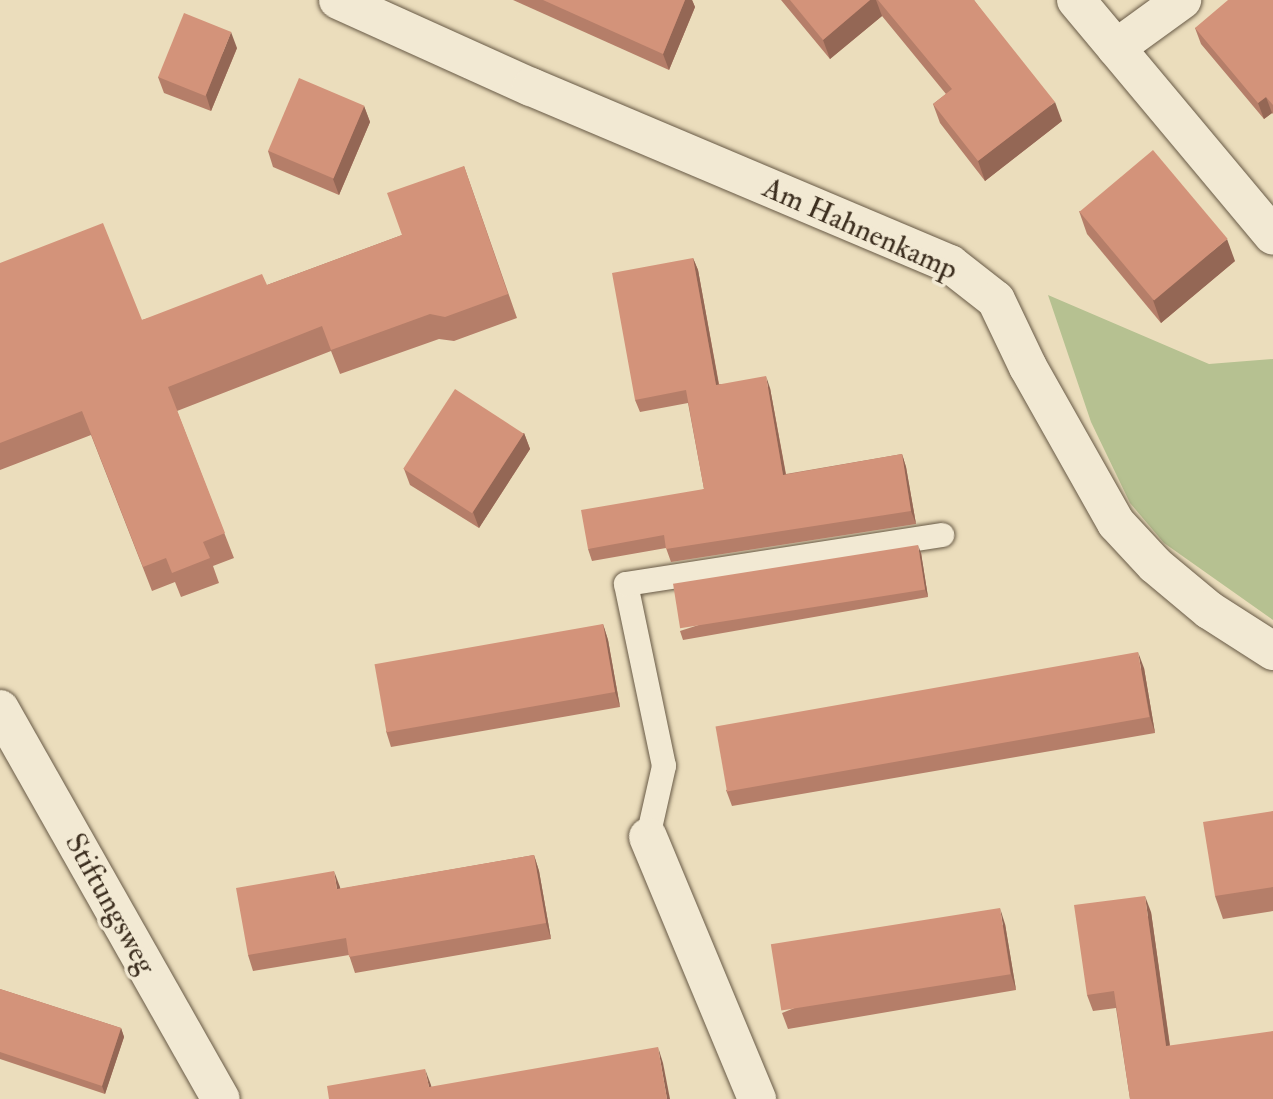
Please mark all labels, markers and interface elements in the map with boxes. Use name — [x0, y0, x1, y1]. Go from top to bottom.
street label: Am Hahnenkamp — [757, 170, 963, 288]
street label: Stiftungsweg — [57, 827, 163, 981]

